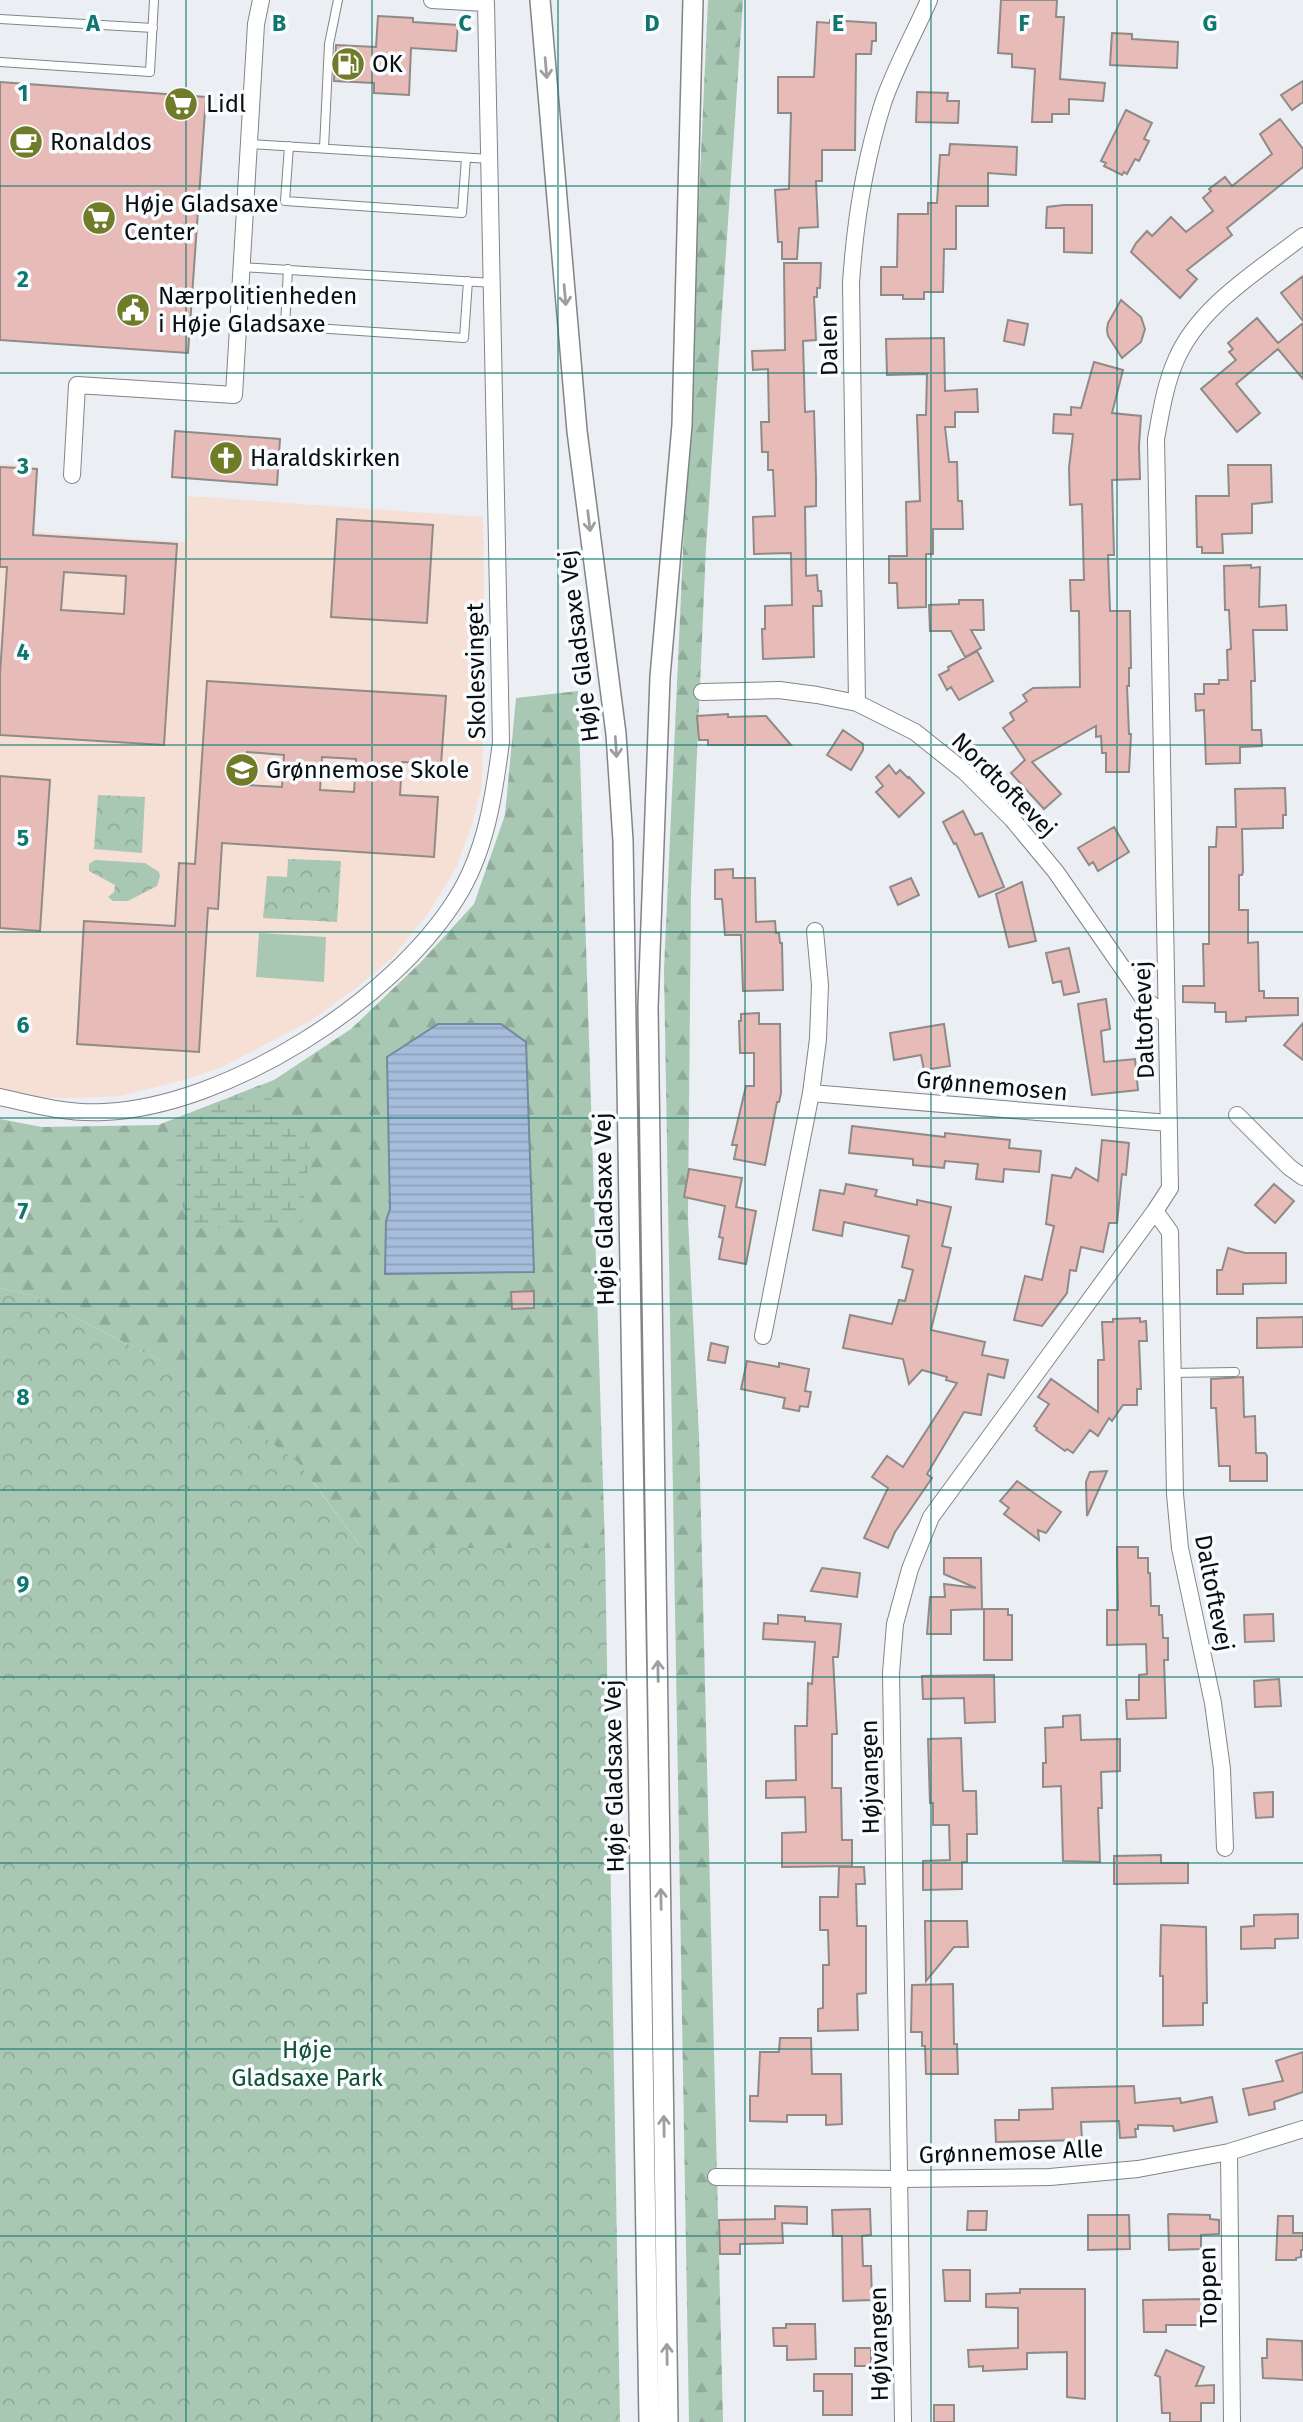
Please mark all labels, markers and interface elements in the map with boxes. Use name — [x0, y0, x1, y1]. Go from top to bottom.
text: A — [85, 9, 100, 37]
text: B — [272, 9, 286, 37]
text: C — [458, 9, 472, 37]
text: D — [645, 9, 660, 37]
text: E — [832, 9, 844, 37]
text: F — [1018, 9, 1030, 37]
text: G — [1203, 9, 1217, 37]
fuel station icon: OK — [329, 45, 367, 83]
place label: OK — [372, 50, 404, 78]
one-way arrow — [540, 56, 553, 79]
text: 1 — [18, 79, 28, 107]
supermarket icon: Lidl — [162, 85, 200, 123]
place label: Lidl — [206, 90, 246, 118]
cafe icon: Ronaldos — [7, 123, 45, 161]
place label: Ronaldos — [50, 128, 152, 156]
place label: Høje Gladsaxe Center — [124, 190, 279, 246]
supermarket icon: Høje Gladsaxe Center — [80, 199, 118, 237]
text: 2 — [17, 265, 29, 293]
place label: Nærpolitienheden i Høje Gladsaxe — [158, 282, 357, 338]
one-way arrow — [559, 283, 572, 305]
public building icon: Nærpolitienheden i Høje Gladsaxe — [114, 291, 152, 329]
street label: Dalen — [814, 314, 844, 376]
church icon: Haraldskirken — [207, 439, 245, 477]
place label: Haraldskirken — [250, 444, 401, 472]
text: 3 — [16, 452, 29, 480]
one-way arrow — [582, 509, 595, 532]
street label: Høje Gladsaxe Vej — [553, 548, 605, 744]
street label: Skolesvinget — [461, 602, 491, 739]
text: 4 — [17, 638, 30, 666]
street label: Nordtoftevej — [946, 727, 1062, 843]
one-way arrow — [610, 735, 623, 758]
school or university icon: Grønnemose Skole — [223, 751, 261, 789]
place label: Grønnemose Skole — [266, 756, 469, 784]
text: 5 — [17, 824, 29, 852]
street label: Daltoftevej — [1128, 960, 1160, 1080]
text: 6 — [17, 1011, 30, 1039]
street label: Grønnemosen — [915, 1065, 1069, 1107]
street label: Høje Gladsaxe Vej — [588, 1112, 620, 1306]
text: 7 — [18, 1197, 29, 1225]
text: 8 — [16, 1383, 30, 1411]
street label: Daltoftevej — [1189, 1532, 1239, 1654]
text: 9 — [17, 1570, 30, 1598]
one-way arrow — [651, 1660, 665, 1683]
street label: Høje Gladsaxe Vej — [598, 1679, 630, 1873]
street label: Højvangen — [855, 1719, 885, 1835]
one-way arrow — [654, 1888, 668, 1911]
park label: Høje Gladsaxe Park — [231, 2036, 383, 2092]
one-way arrow — [657, 2115, 671, 2138]
street label: Grønnemose Alle — [918, 2135, 1104, 2169]
street label: Toppen — [1193, 2246, 1223, 2328]
street label: Højvangen — [864, 2286, 894, 2402]
one-way arrow — [660, 2343, 674, 2366]

